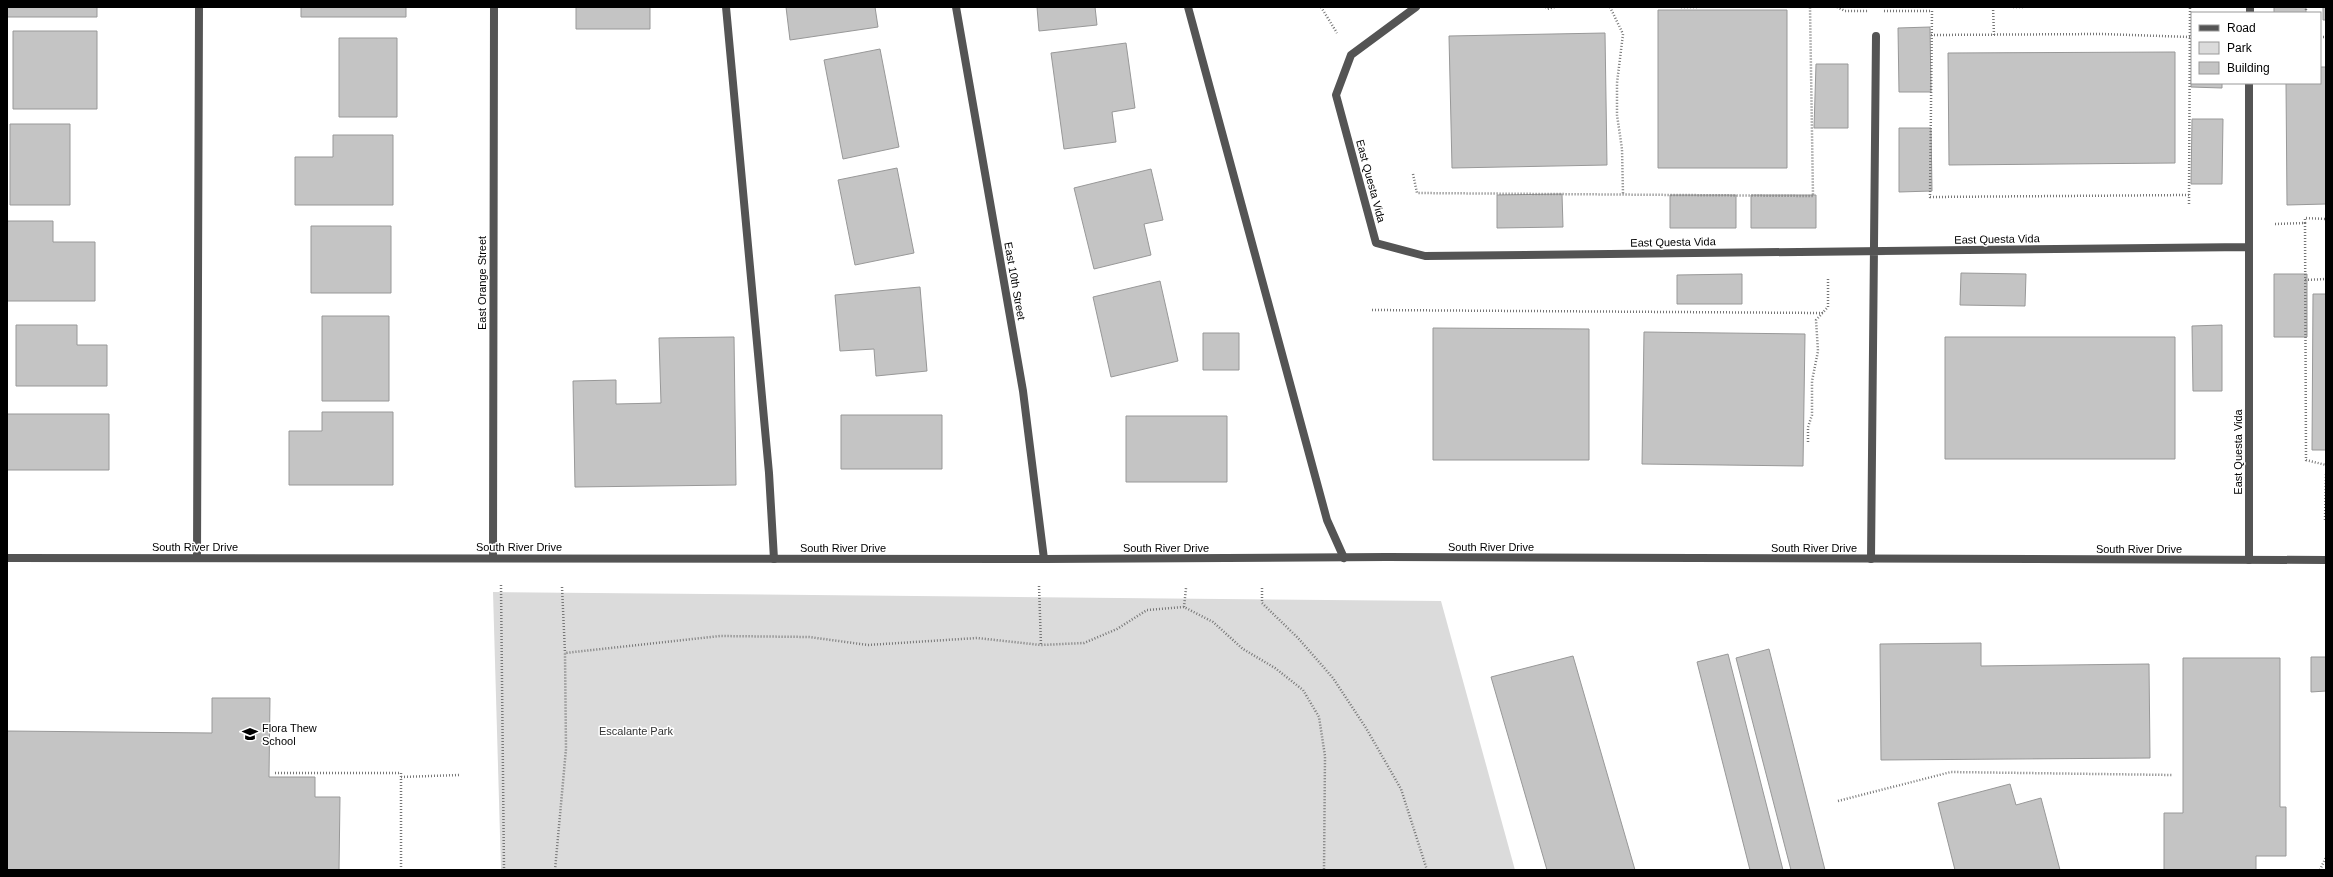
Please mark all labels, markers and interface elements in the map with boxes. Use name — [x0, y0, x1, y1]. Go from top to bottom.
legend — [2191, 12, 2321, 84]
text: Road — [2227, 21, 2256, 35]
text: Park — [2227, 41, 2253, 55]
text: Building — [2227, 61, 2270, 75]
street label: East Questa Vida — [1354, 138, 1388, 225]
street label: East Questa Vida — [1954, 232, 2041, 246]
street label: East Questa Vida — [1630, 235, 1717, 249]
street label: East Orange Street — [476, 236, 488, 330]
street label: East 10th Street — [1002, 241, 1028, 321]
street label: East Questa Vida — [2232, 408, 2244, 495]
street label: South River Drive — [152, 541, 238, 553]
street label: South River Drive — [476, 541, 562, 553]
street label: South River Drive — [1448, 541, 1534, 553]
street label: South River Drive — [800, 542, 886, 554]
street label: South River Drive — [1123, 542, 1209, 554]
street label: South River Drive — [1771, 542, 1857, 554]
street label: South River Drive — [2096, 543, 2182, 555]
place label: Flora Thew School — [262, 722, 317, 747]
school or university icon: Flora Thew School — [241, 725, 259, 743]
park label: Escalante Park — [599, 725, 673, 737]

